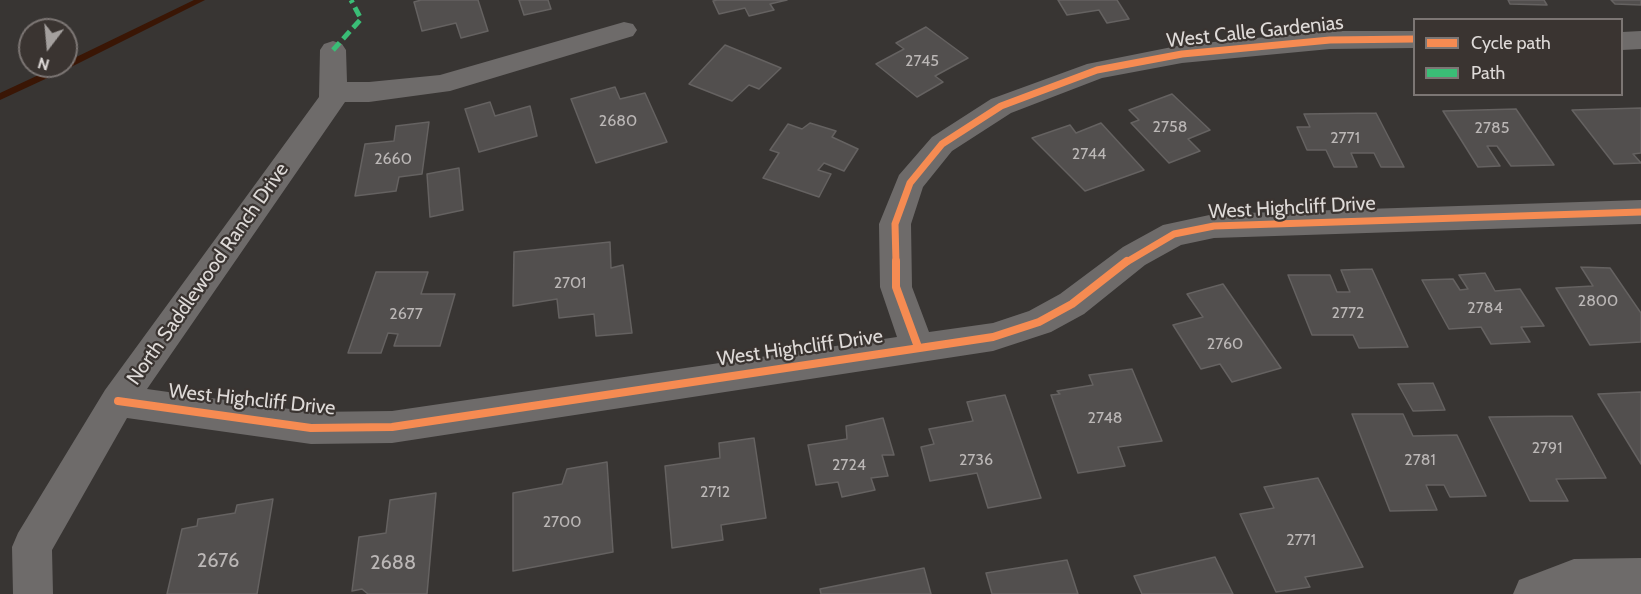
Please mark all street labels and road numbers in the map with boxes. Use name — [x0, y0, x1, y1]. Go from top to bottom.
street label: West Calle Gardenias — [1165, 11, 1345, 53]
street label: North Saddlewood Ranch Drive — [122, 158, 294, 390]
street label: West Highcliff Drive — [1208, 192, 1376, 224]
street label: West Highcliff Drive — [715, 324, 885, 372]
street label: West Highcliff Drive — [167, 379, 337, 421]

